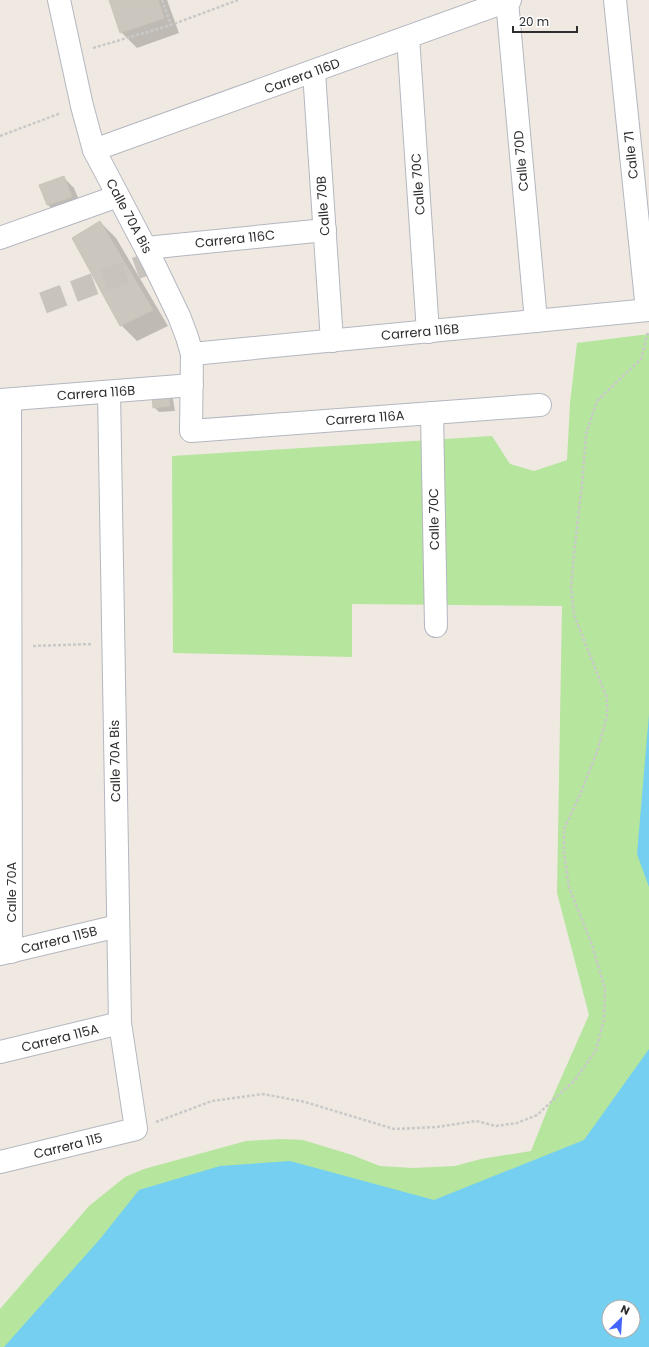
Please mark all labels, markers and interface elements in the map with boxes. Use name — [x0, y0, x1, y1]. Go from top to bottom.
scale bar — [513, 8, 577, 34]
text: 20 m — [519, 13, 549, 30]
street label: Carrera 116D — [261, 53, 343, 99]
street label: Calle 70D — [509, 130, 533, 192]
street label: Calle 71 — [619, 130, 643, 180]
street label: Calle 70C — [406, 152, 430, 216]
street label: Calle 70A Bis — [101, 175, 157, 257]
street label: Calle 70B — [311, 175, 335, 237]
street label: Carrera 116C — [194, 225, 276, 253]
street label: Carrera 116B — [380, 319, 460, 345]
street label: Carrera 116B — [56, 381, 136, 405]
street label: Carrera 116A — [325, 406, 405, 430]
street label: Calle 70C — [424, 488, 444, 550]
street label: Calle 70A Bis — [105, 720, 125, 802]
street label: Calle 70A — [2, 861, 21, 922]
street label: Carrera 115B — [19, 921, 99, 959]
street label: Carrera 115A — [19, 1019, 101, 1057]
street label: Carrera 115 — [32, 1128, 104, 1164]
north arrow — [601, 1299, 641, 1339]
text: N — [618, 1301, 632, 1319]

